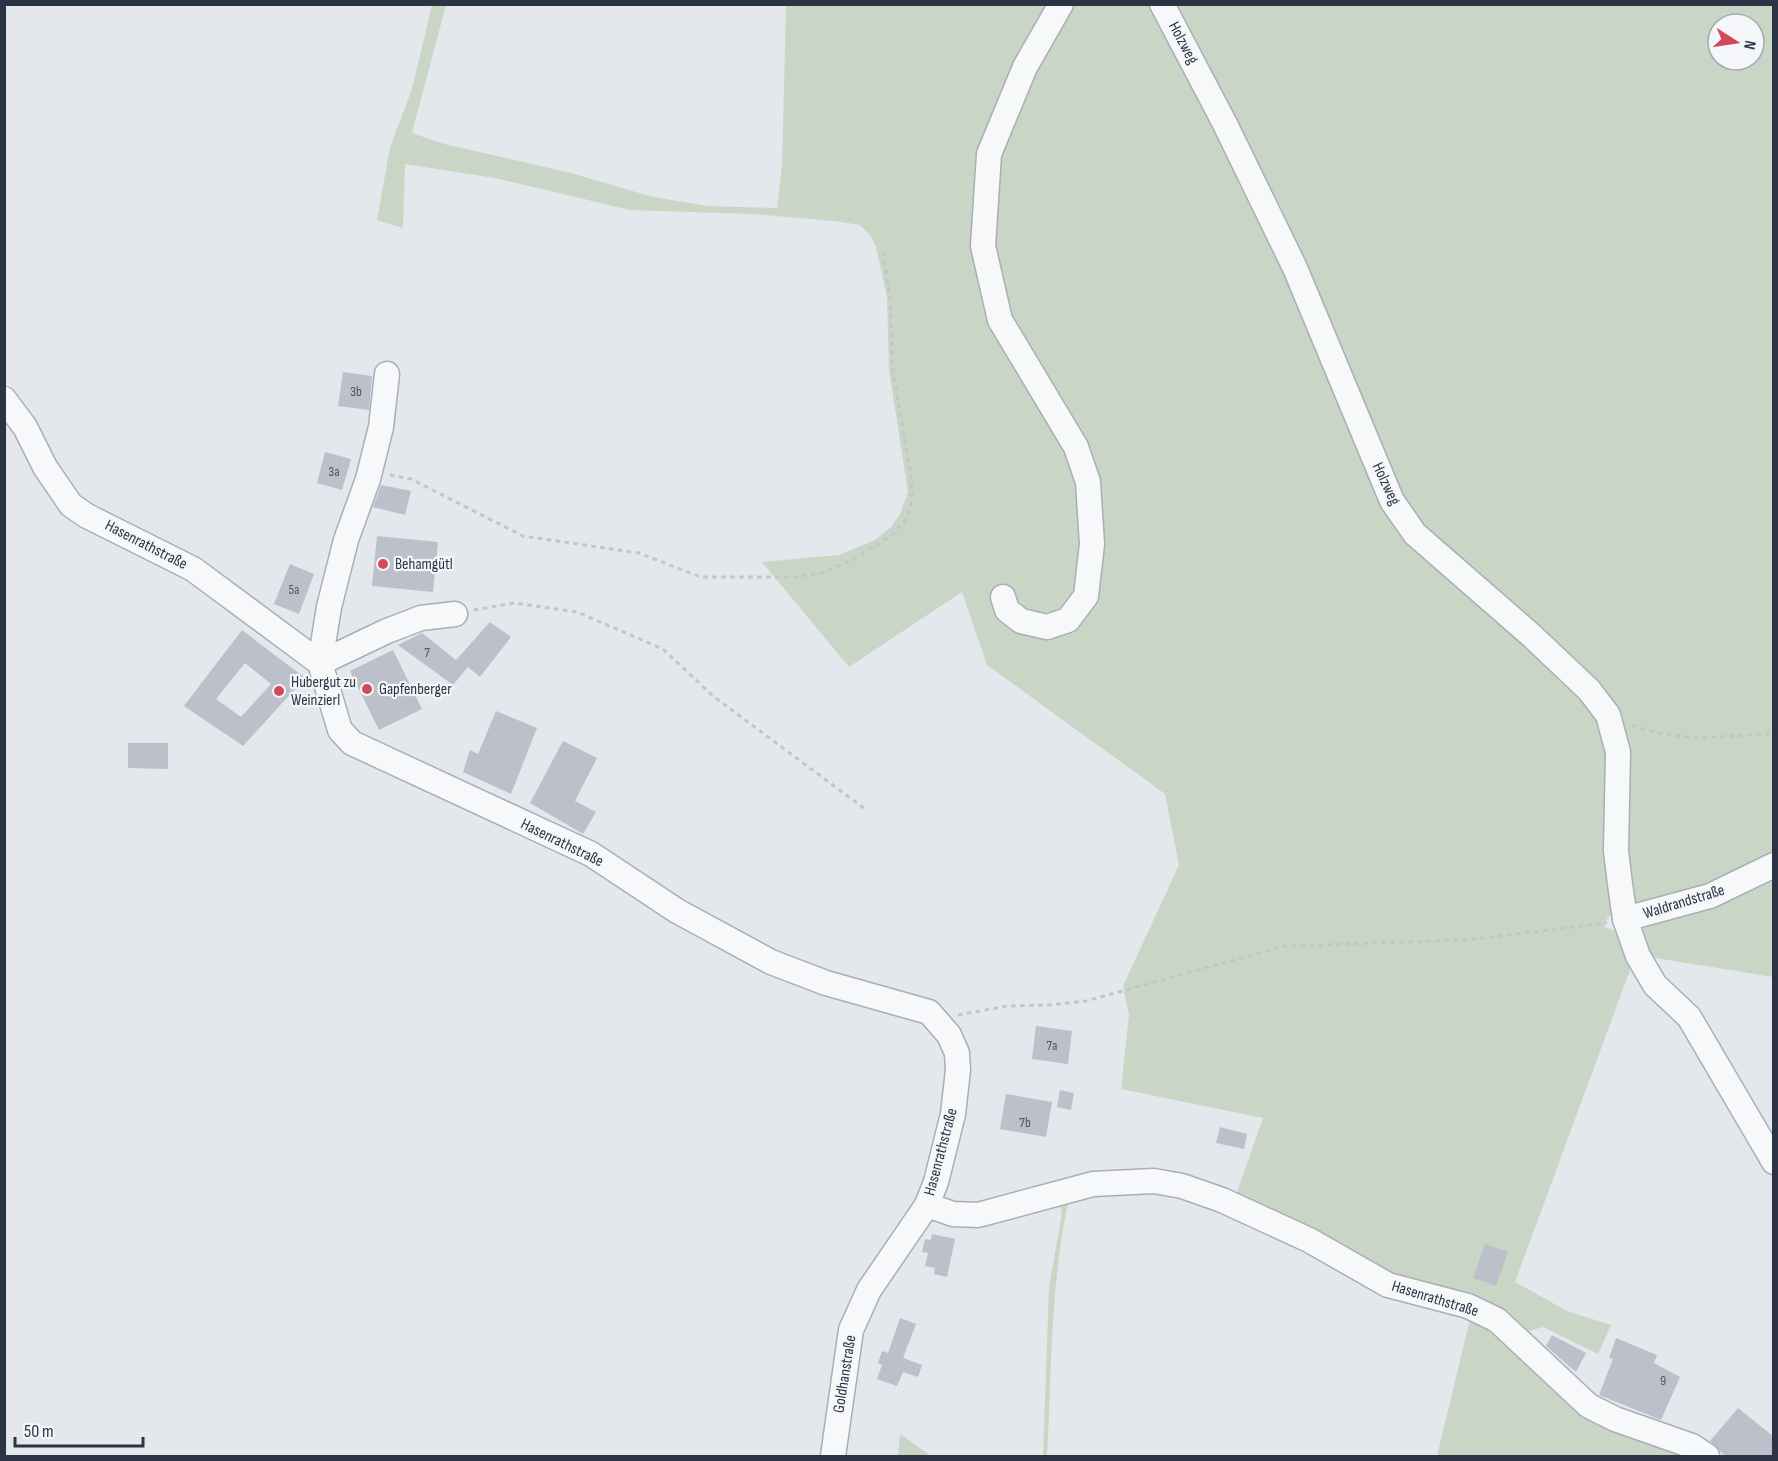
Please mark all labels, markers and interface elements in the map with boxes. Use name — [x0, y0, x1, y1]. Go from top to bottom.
north arrow — [1706, 12, 1766, 72]
street label: Holzweg — [1164, 19, 1202, 67]
text: N — [1739, 39, 1759, 51]
house number: 3b — [350, 383, 362, 400]
street label: Holzweg — [1368, 459, 1404, 509]
house number: 3a — [328, 463, 340, 480]
street label: Hasenrathstraße — [102, 516, 190, 574]
place label: Behamgütl — [395, 555, 453, 574]
marker: Behamgütl — [376, 557, 390, 571]
house number: 5a — [288, 581, 300, 598]
house number: 7 — [424, 644, 430, 661]
place label: Hubergut zu Weinzierl — [291, 673, 356, 710]
place label: Gapfenberger — [379, 680, 452, 699]
marker: Gapfenberger — [360, 682, 374, 696]
marker: Hubergut zu Weinzierl — [272, 684, 286, 698]
street label: Hasenrathstraße — [517, 815, 607, 871]
street label: Waldrandstraße — [1641, 881, 1727, 923]
house number: 7a — [1047, 1037, 1057, 1054]
street label: Hasenrathstraße — [920, 1106, 962, 1198]
house number: 7b — [1019, 1114, 1031, 1131]
street label: Hasenrathstraße — [1389, 1277, 1481, 1321]
street label: Goldhanstraße — [829, 1334, 861, 1414]
house number: 9 — [1660, 1372, 1666, 1389]
scale bar — [15, 1410, 142, 1448]
text: 50 m — [24, 1421, 54, 1442]

